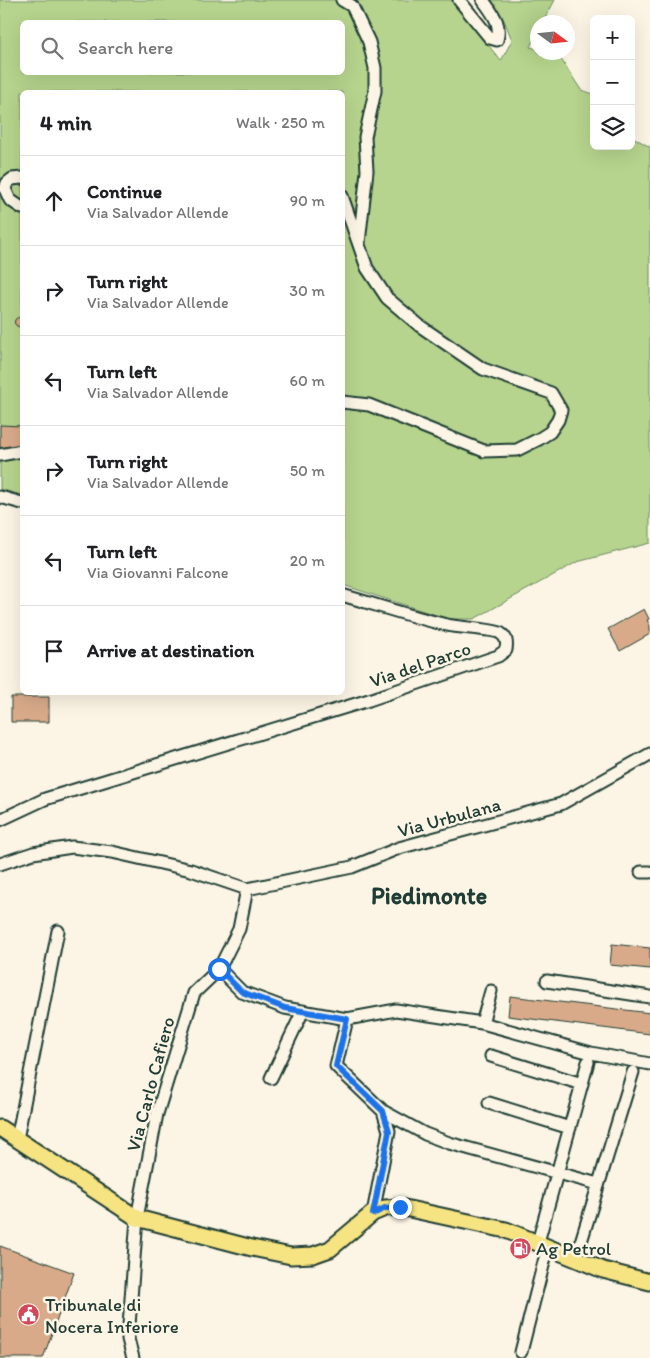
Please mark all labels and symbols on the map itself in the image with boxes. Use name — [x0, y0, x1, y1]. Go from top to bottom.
north arrow — [530, 15, 575, 60]
street label: Via del Parco — [367, 636, 474, 692]
street label: Via Urbulana — [395, 793, 503, 842]
district label: Piedimonte — [371, 881, 487, 910]
route start — [208, 958, 231, 981]
street label: Via Carlo Cafiero — [121, 1014, 180, 1154]
route end — [389, 1196, 412, 1219]
fuel station icon: Ag Petrol — [508, 1236, 532, 1260]
place label: Ag Petrol — [536, 1237, 612, 1260]
place label: Tribunale di Nocera Inferiore — [45, 1293, 179, 1338]
public building icon: Tribunale di Nocera Inferiore — [17, 1303, 41, 1327]

